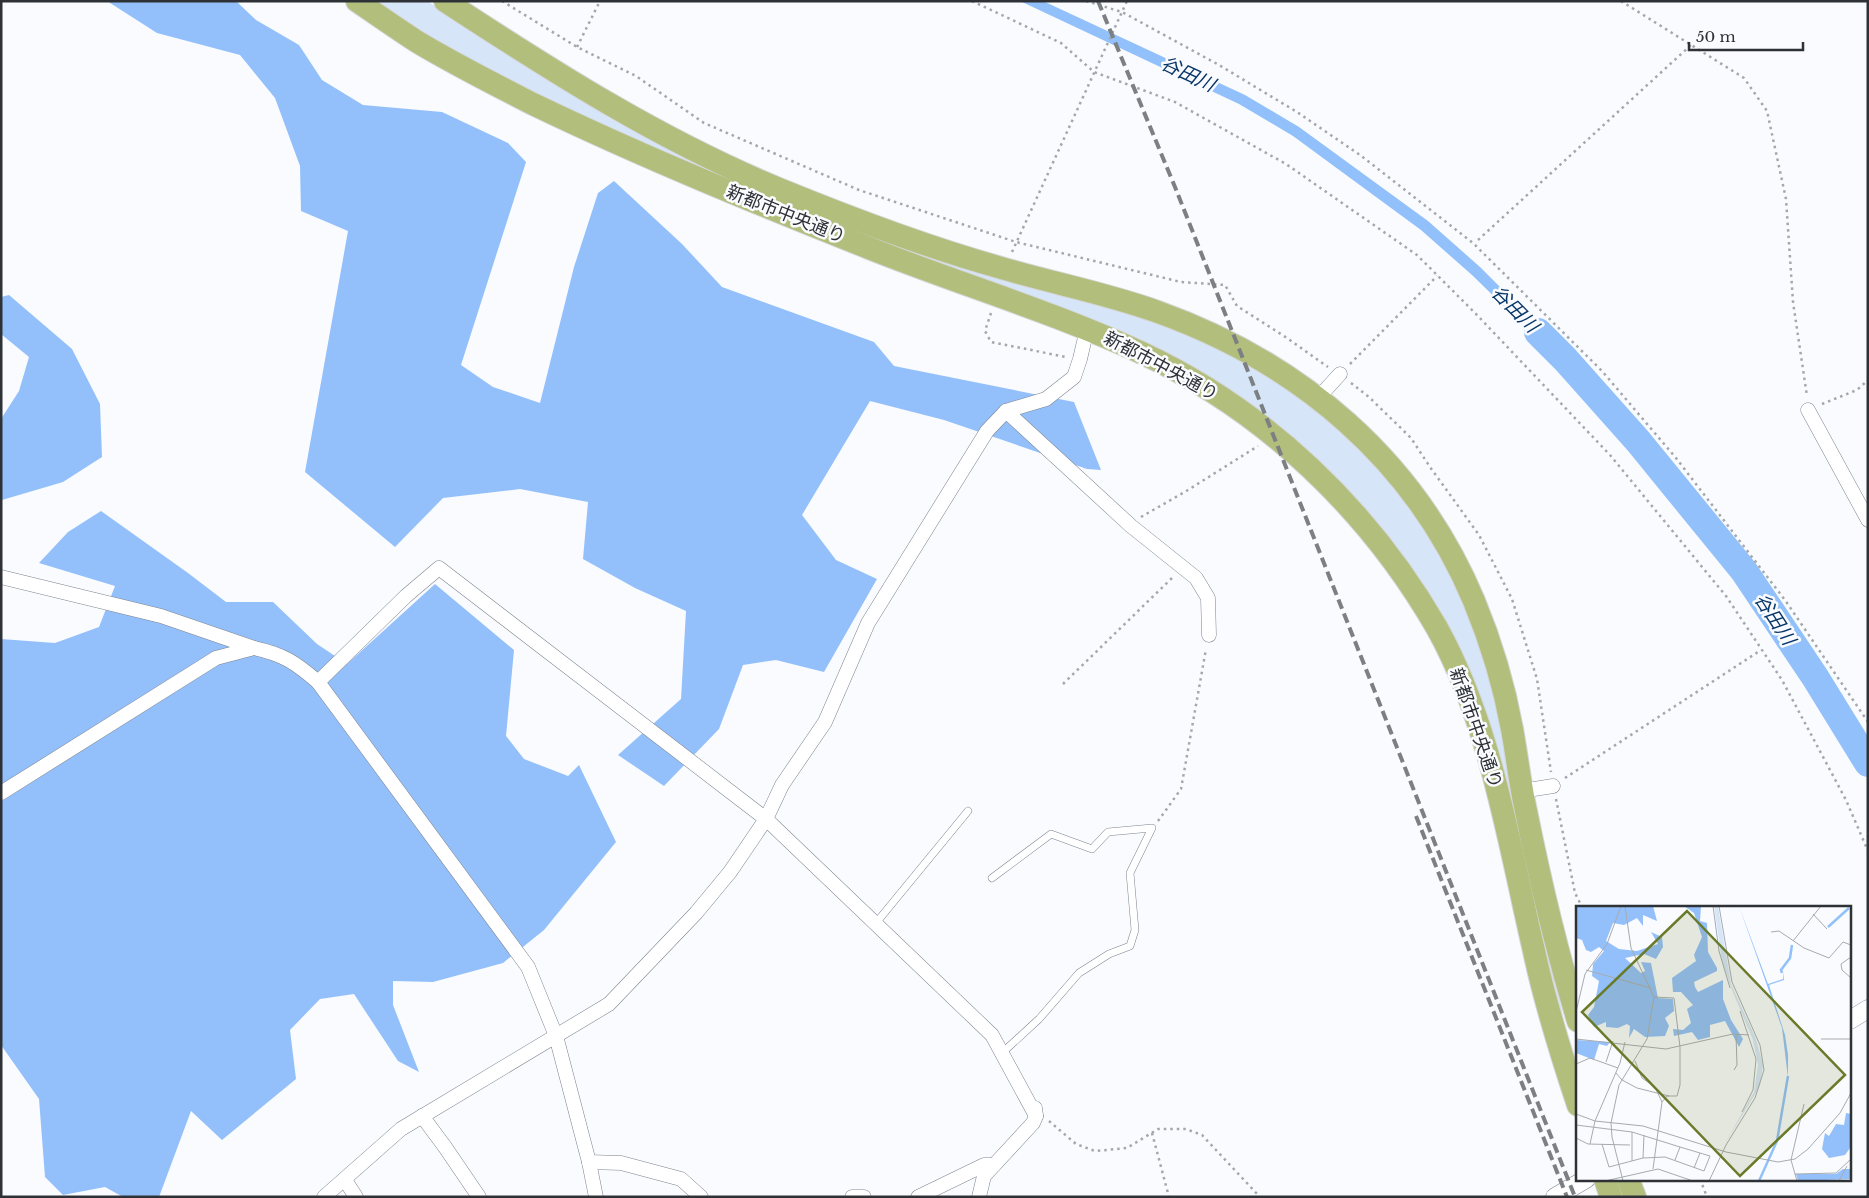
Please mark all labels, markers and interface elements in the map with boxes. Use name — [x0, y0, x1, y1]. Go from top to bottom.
scale bar — [1689, 20, 1803, 52]
text: 50 m — [1696, 27, 1736, 46]
water label: 谷田川 — [1157, 52, 1220, 97]
street label: 新都市中央通り — [723, 180, 849, 248]
water label: 谷田川 — [1487, 281, 1545, 339]
street label: 新都市中央通り — [1100, 327, 1222, 405]
water label: 谷田川 — [1750, 589, 1801, 651]
street label: 新都市中央通り — [1445, 665, 1507, 791]
inset map — [1576, 906, 1852, 1180]

